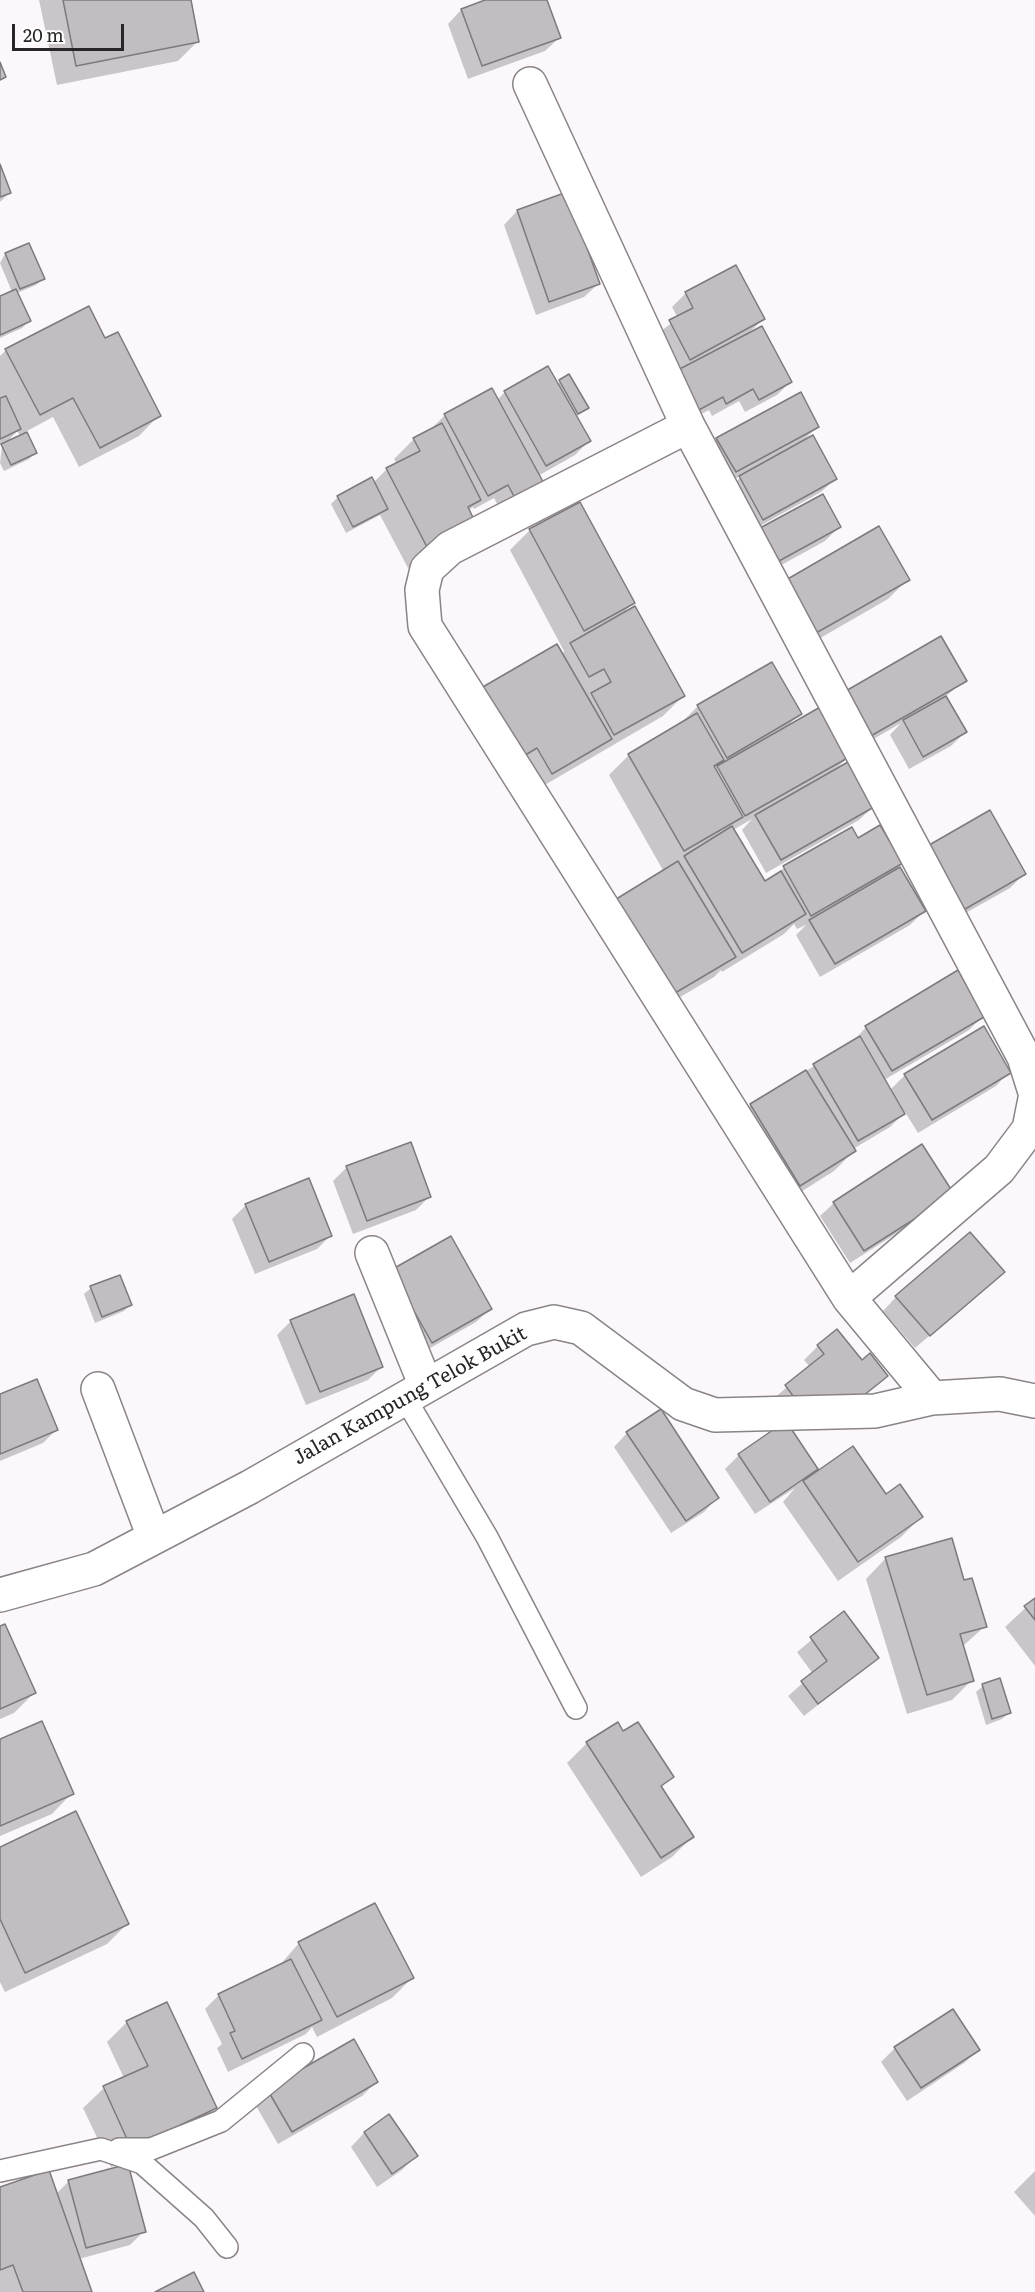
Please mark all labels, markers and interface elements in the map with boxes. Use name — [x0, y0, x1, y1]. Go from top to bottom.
scale bar — [15, 12, 128, 50]
text: 20 m — [23, 21, 64, 48]
street label: Jalan Kampung Telok Bukit — [289, 1322, 531, 1470]

